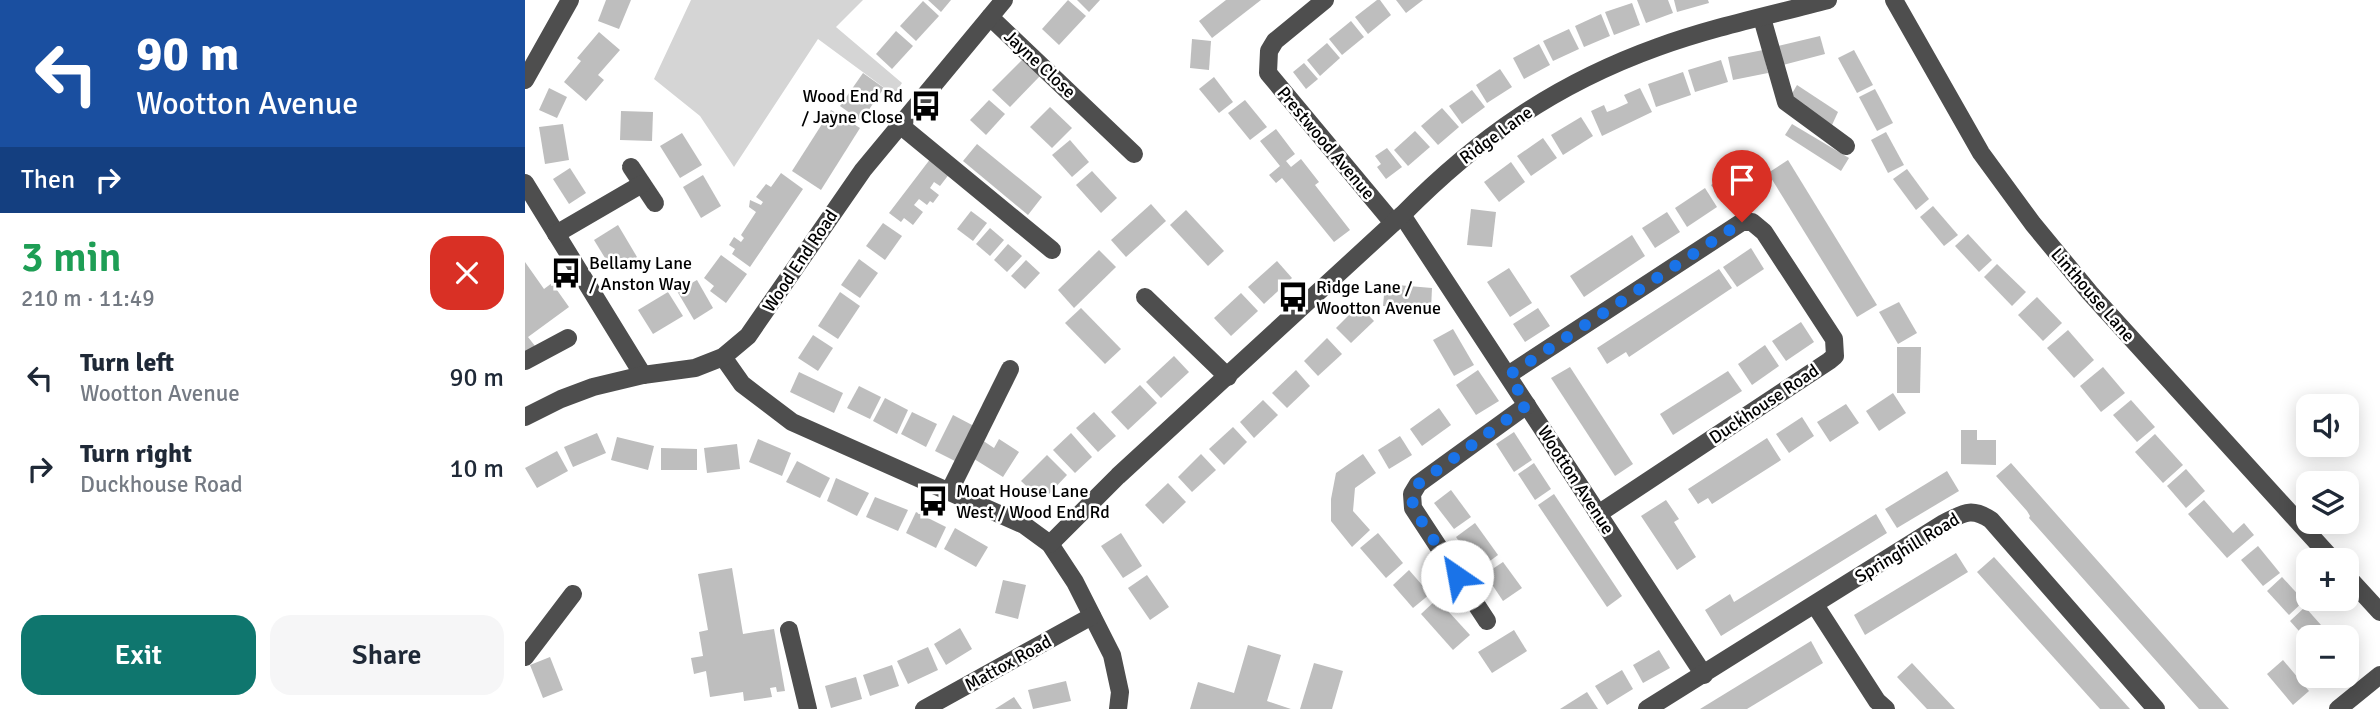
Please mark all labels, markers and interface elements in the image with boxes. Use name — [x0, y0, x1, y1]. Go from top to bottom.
text: 90 m — [136, 24, 239, 84]
street label: Jayne Close — [1000, 25, 1080, 103]
icon: left — [21, 28, 112, 119]
street label: Prestwood Avenue — [1272, 82, 1380, 204]
text: Wootton Avenue — [136, 84, 358, 123]
place label: Wood End Rd / Jayne Close — [802, 85, 903, 128]
bus stop icon: Wood End Rd / Jayne Close — [909, 89, 943, 123]
street label: Ridge Lane — [1455, 101, 1537, 169]
pin — [1712, 150, 1772, 222]
icon: right — [89, 161, 127, 199]
icon: arrive — [1723, 161, 1761, 199]
text: Then — [21, 164, 75, 196]
street label: Wood End Road — [758, 206, 842, 316]
text: 3 min — [21, 232, 122, 283]
button: close — [430, 236, 504, 310]
street label: Linthouse Lane — [2046, 244, 2140, 346]
place label: Bellamy Lane / Anston Way — [589, 252, 692, 295]
bus stop icon: Bellamy Lane / Anston Way — [549, 256, 583, 290]
place label: Ridge Lane / Wootton Avenue — [1316, 276, 1441, 319]
bus stop icon: Ridge Lane / Wootton Avenue — [1276, 280, 1310, 314]
text: 210 m · 11:49 — [21, 284, 155, 313]
text: Turn left — [80, 347, 174, 379]
icon: left — [21, 359, 59, 397]
street label: Duckhouse Road — [1705, 359, 1823, 449]
text: 90 m — [449, 362, 504, 394]
text: Wootton Avenue — [80, 379, 240, 408]
map controls — [2296, 394, 2359, 688]
button: sound — [2296, 394, 2359, 457]
street label: Wootton Avenue — [1533, 422, 1619, 538]
text: Turn right — [80, 438, 192, 470]
icon: right — [21, 450, 59, 488]
text: 10 m — [449, 453, 504, 485]
text: Duckhouse Road — [80, 470, 243, 499]
button: layers — [2296, 471, 2359, 534]
place label: Moat House Lane West / Wood End Rd — [956, 480, 1110, 523]
bus stop icon: Moat House Lane West / Wood End Rd — [916, 484, 950, 518]
street label: Springhill Road — [1851, 508, 1963, 588]
position arrow — [1420, 539, 1494, 613]
button: + — [2296, 548, 2359, 611]
button: Exit — [21, 615, 256, 695]
button: Share — [270, 615, 504, 695]
button: − — [2296, 625, 2359, 688]
street label: Mattox Road — [961, 630, 1055, 696]

